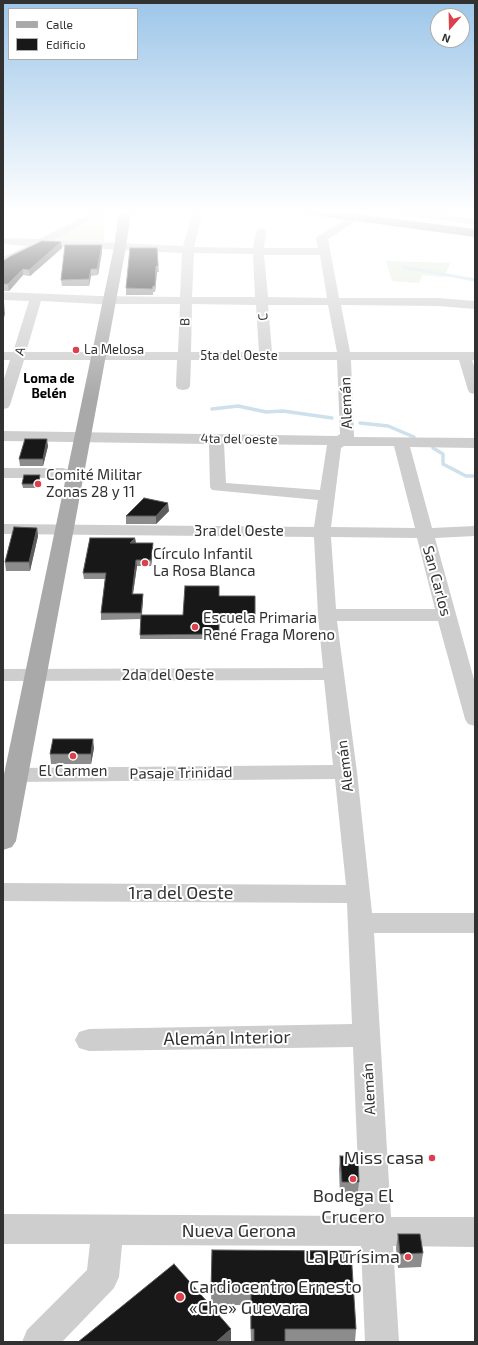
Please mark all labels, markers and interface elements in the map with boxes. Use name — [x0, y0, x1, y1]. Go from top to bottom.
legend — [8, 8, 138, 60]
north arrow — [430, 8, 470, 48]
text: Calle — [46, 17, 73, 31]
text: N — [440, 31, 452, 46]
text: Edificio — [46, 37, 86, 51]
street label: C — [255, 313, 271, 321]
street label: B — [177, 318, 193, 326]
place label: La Melosa — [84, 342, 144, 358]
street label: A — [11, 345, 29, 357]
marker: La Melosa — [71, 345, 81, 355]
street label: 5ta del Oeste — [200, 348, 278, 364]
district label: Loma de Belén — [23, 371, 75, 402]
street label: Alemán — [336, 377, 356, 429]
street label: 4ta del oeste — [200, 431, 278, 447]
place label: Comité Militar Zonas 28 y 11 — [46, 466, 142, 501]
marker: Comité Militar Zonas 28 y 11 — [33, 479, 43, 489]
street label: 3ra del Oeste — [194, 522, 284, 540]
street label: San Carlos — [419, 544, 455, 618]
place label: Círculo Infantil La Rosa Blanca — [153, 545, 255, 580]
marker: Círculo Infantil La Rosa Blanca — [140, 558, 150, 568]
place label: Escuela Primaria René Fraga Moreno — [203, 609, 335, 644]
marker: Escuela Primaria René Fraga Moreno — [190, 622, 200, 632]
street label: 2da del Oeste — [122, 666, 214, 684]
street label: Alemán — [333, 739, 357, 793]
marker: El Carmen — [68, 751, 78, 761]
place label: El Carmen — [39, 762, 107, 780]
street label: Pasaje Trinidad — [129, 763, 233, 783]
street label: 1ra del Oeste — [129, 882, 233, 904]
street label: Alemán Interior — [163, 1026, 291, 1050]
street label: Alemán — [359, 1063, 379, 1115]
place label: Miss casa — [344, 1147, 424, 1169]
marker: Miss casa — [427, 1153, 437, 1163]
marker: Bodega El Crucero — [348, 1174, 358, 1184]
place label: Bodega El Crucero — [313, 1185, 393, 1228]
street label: Nueva Gerona — [182, 1220, 296, 1242]
place label: La Purísima — [305, 1246, 400, 1268]
marker: La Purísima — [403, 1252, 413, 1262]
place label: Cardiocentro Ernesto «Che» Guevara — [189, 1276, 362, 1318]
marker: Cardiocentro Ernesto «Che» Guevara — [174, 1291, 186, 1303]

